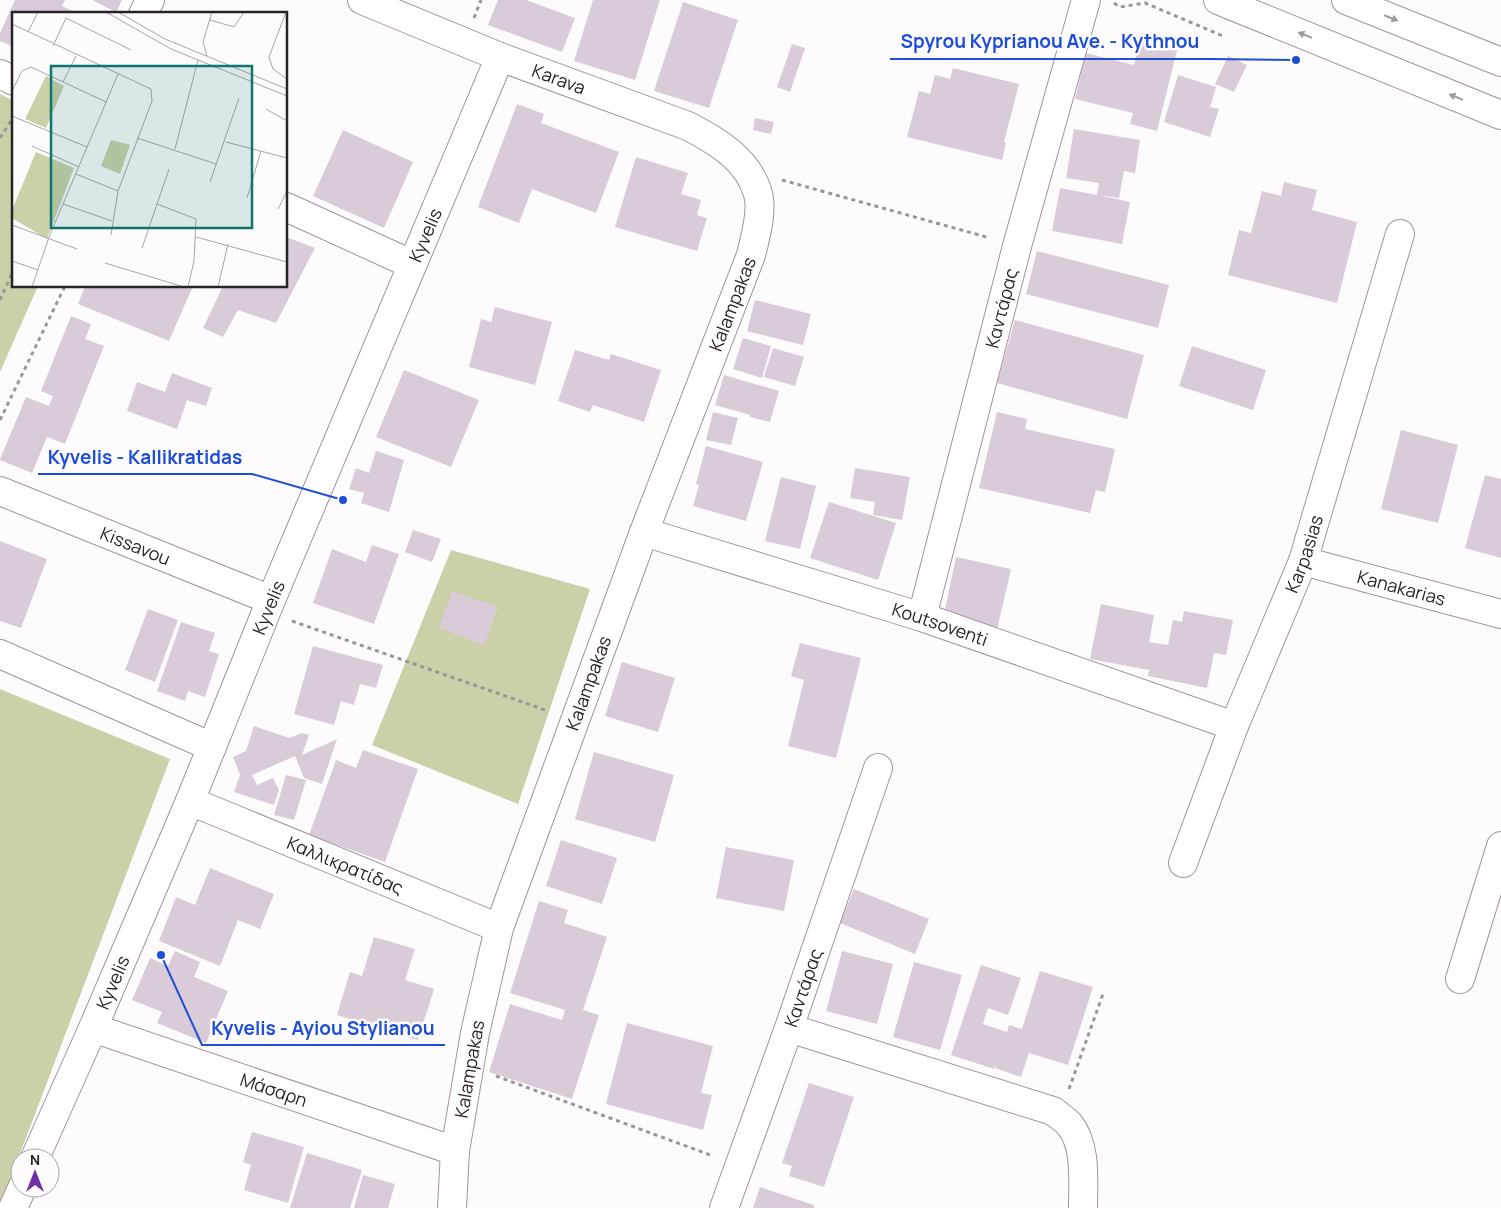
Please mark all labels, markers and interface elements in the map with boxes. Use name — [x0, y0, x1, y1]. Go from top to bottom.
inset map — [12, 12, 288, 288]
one-way arrow — [1384, 14, 1399, 22]
callout: Spyrou Kyprianou Ave. - Kythnou — [890, 25, 1209, 59]
text: Spyrou Kyprianou Ave. - Kythnou — [901, 28, 1199, 54]
one-way arrow — [1298, 31, 1312, 39]
street label: Karava — [529, 58, 589, 99]
one-way arrow — [1449, 92, 1463, 100]
street label: Kyvelis — [403, 204, 447, 266]
street label: Kalampakas — [703, 253, 761, 355]
street label: Καντάρας — [979, 265, 1023, 351]
callout: Kyvelis - Kallikratidas — [38, 440, 252, 474]
text: Kyvelis - Kallikratidas — [48, 444, 242, 470]
street label: Karpasias — [1279, 512, 1328, 597]
street label: Kissavou — [97, 521, 174, 570]
street label: Kanakarias — [1355, 564, 1448, 611]
street label: Kyvelis — [246, 577, 290, 638]
street label: Koutsoventi — [889, 597, 991, 651]
street label: Kalampakas — [560, 632, 616, 734]
street label: Καλλικρατίδας — [284, 830, 407, 900]
street label: Καντάρας — [778, 945, 827, 1030]
street label: Kyvelis — [90, 952, 135, 1013]
callout: Kyvelis - Ayiou Stylianou — [202, 1011, 445, 1045]
text: Kyvelis - Ayiou Stylianou — [211, 1015, 435, 1041]
street label: Kalampakas — [449, 1018, 489, 1120]
street label: Μάσαρη — [237, 1067, 311, 1112]
north arrow — [10, 1148, 60, 1198]
text: N — [30, 1150, 40, 1169]

